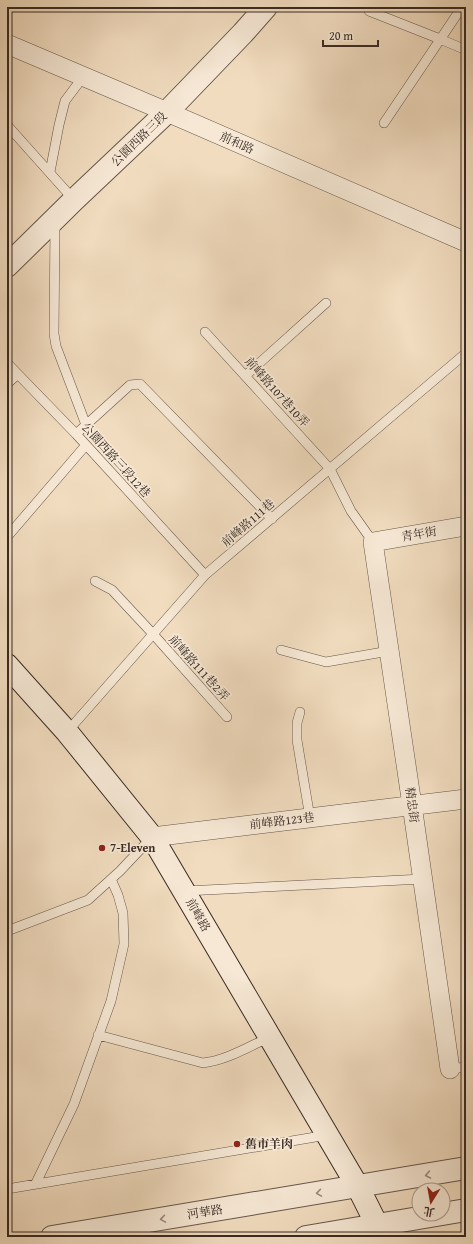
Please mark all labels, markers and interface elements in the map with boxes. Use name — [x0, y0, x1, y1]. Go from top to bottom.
scale bar — [323, 22, 378, 48]
text: 20 m — [329, 27, 353, 44]
street label: 公園西路三段 — [107, 108, 170, 170]
street label: 前和路 — [217, 127, 257, 158]
street label: 前峰路107巷10弄 — [241, 353, 313, 430]
street label: 公園西路三段12巷 — [78, 418, 155, 501]
street label: 前峰路111巷 — [217, 495, 278, 550]
street label: 青年街 — [400, 522, 439, 545]
street label: 前峰路111巷2弄 — [165, 631, 233, 704]
street label: 精忠街 — [402, 786, 424, 825]
street label: 前峰路123巷 — [248, 808, 315, 833]
place label: 7-Eleven — [110, 839, 155, 856]
marker: 7-Eleven — [97, 843, 107, 853]
street label: 前峰路 — [182, 895, 215, 935]
place label: 舊市羊肉 — [245, 1135, 293, 1152]
marker: 舊市羊肉 — [232, 1139, 242, 1149]
one-way arrow — [424, 1170, 431, 1179]
north arrow — [411, 1182, 451, 1222]
one-way arrow — [316, 1189, 322, 1197]
street label: 河華路 — [186, 1200, 224, 1223]
text: 北 — [422, 1203, 436, 1221]
one-way arrow — [160, 1214, 167, 1223]

